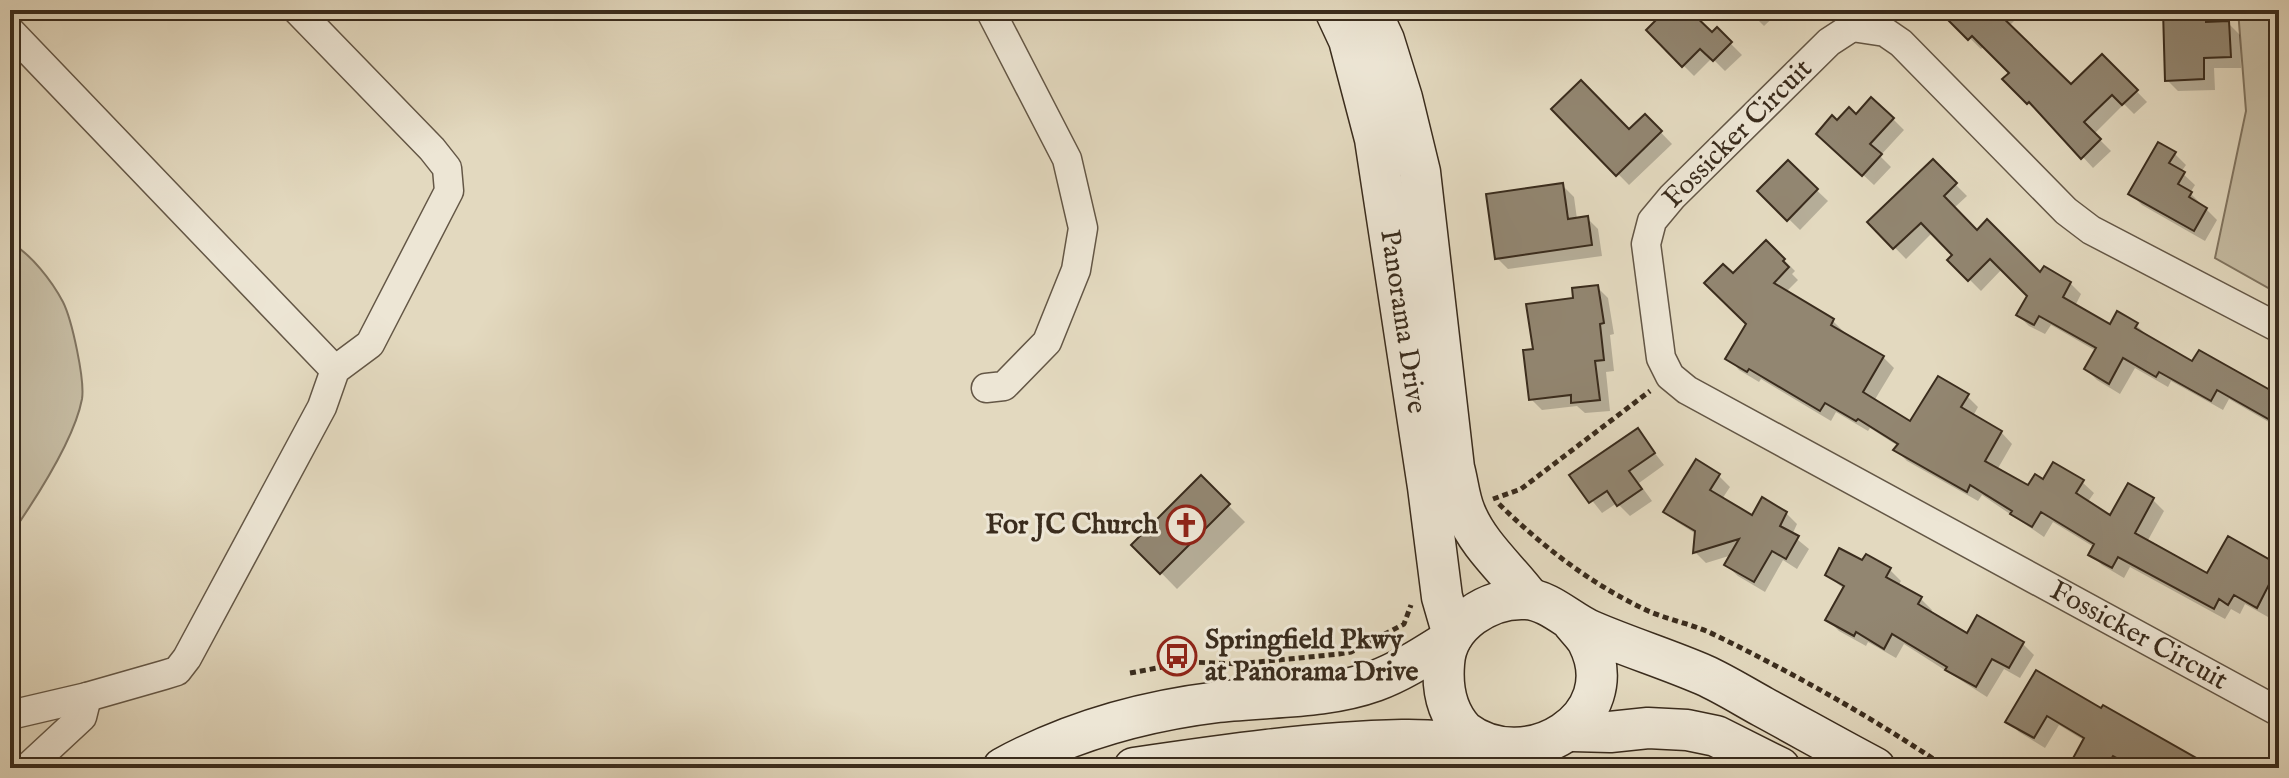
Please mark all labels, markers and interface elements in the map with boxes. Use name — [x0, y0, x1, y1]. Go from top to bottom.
street label: Fossicker Circuit — [1656, 52, 1820, 216]
street label: Panorama Drive — [1372, 227, 1434, 416]
church icon: For JC Church — [1165, 504, 1207, 546]
place label: For JC Church — [985, 508, 1159, 543]
street label: Fossicker Circuit — [2044, 573, 2234, 698]
place label: Springfield Pkwy at Panorama Drive — [1205, 623, 1418, 690]
bus stop icon: Springfield Pkwy at Panorama Drive — [1156, 635, 1198, 677]

